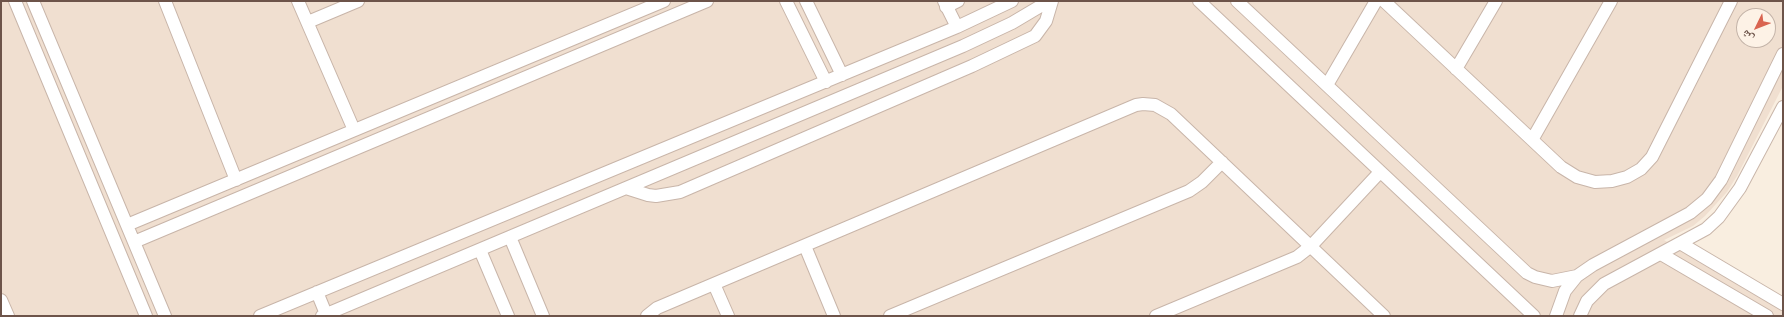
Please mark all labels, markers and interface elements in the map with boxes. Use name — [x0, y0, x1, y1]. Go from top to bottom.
north arrow — [1736, 8, 1776, 48]
text: ش — [1739, 27, 1756, 45]

